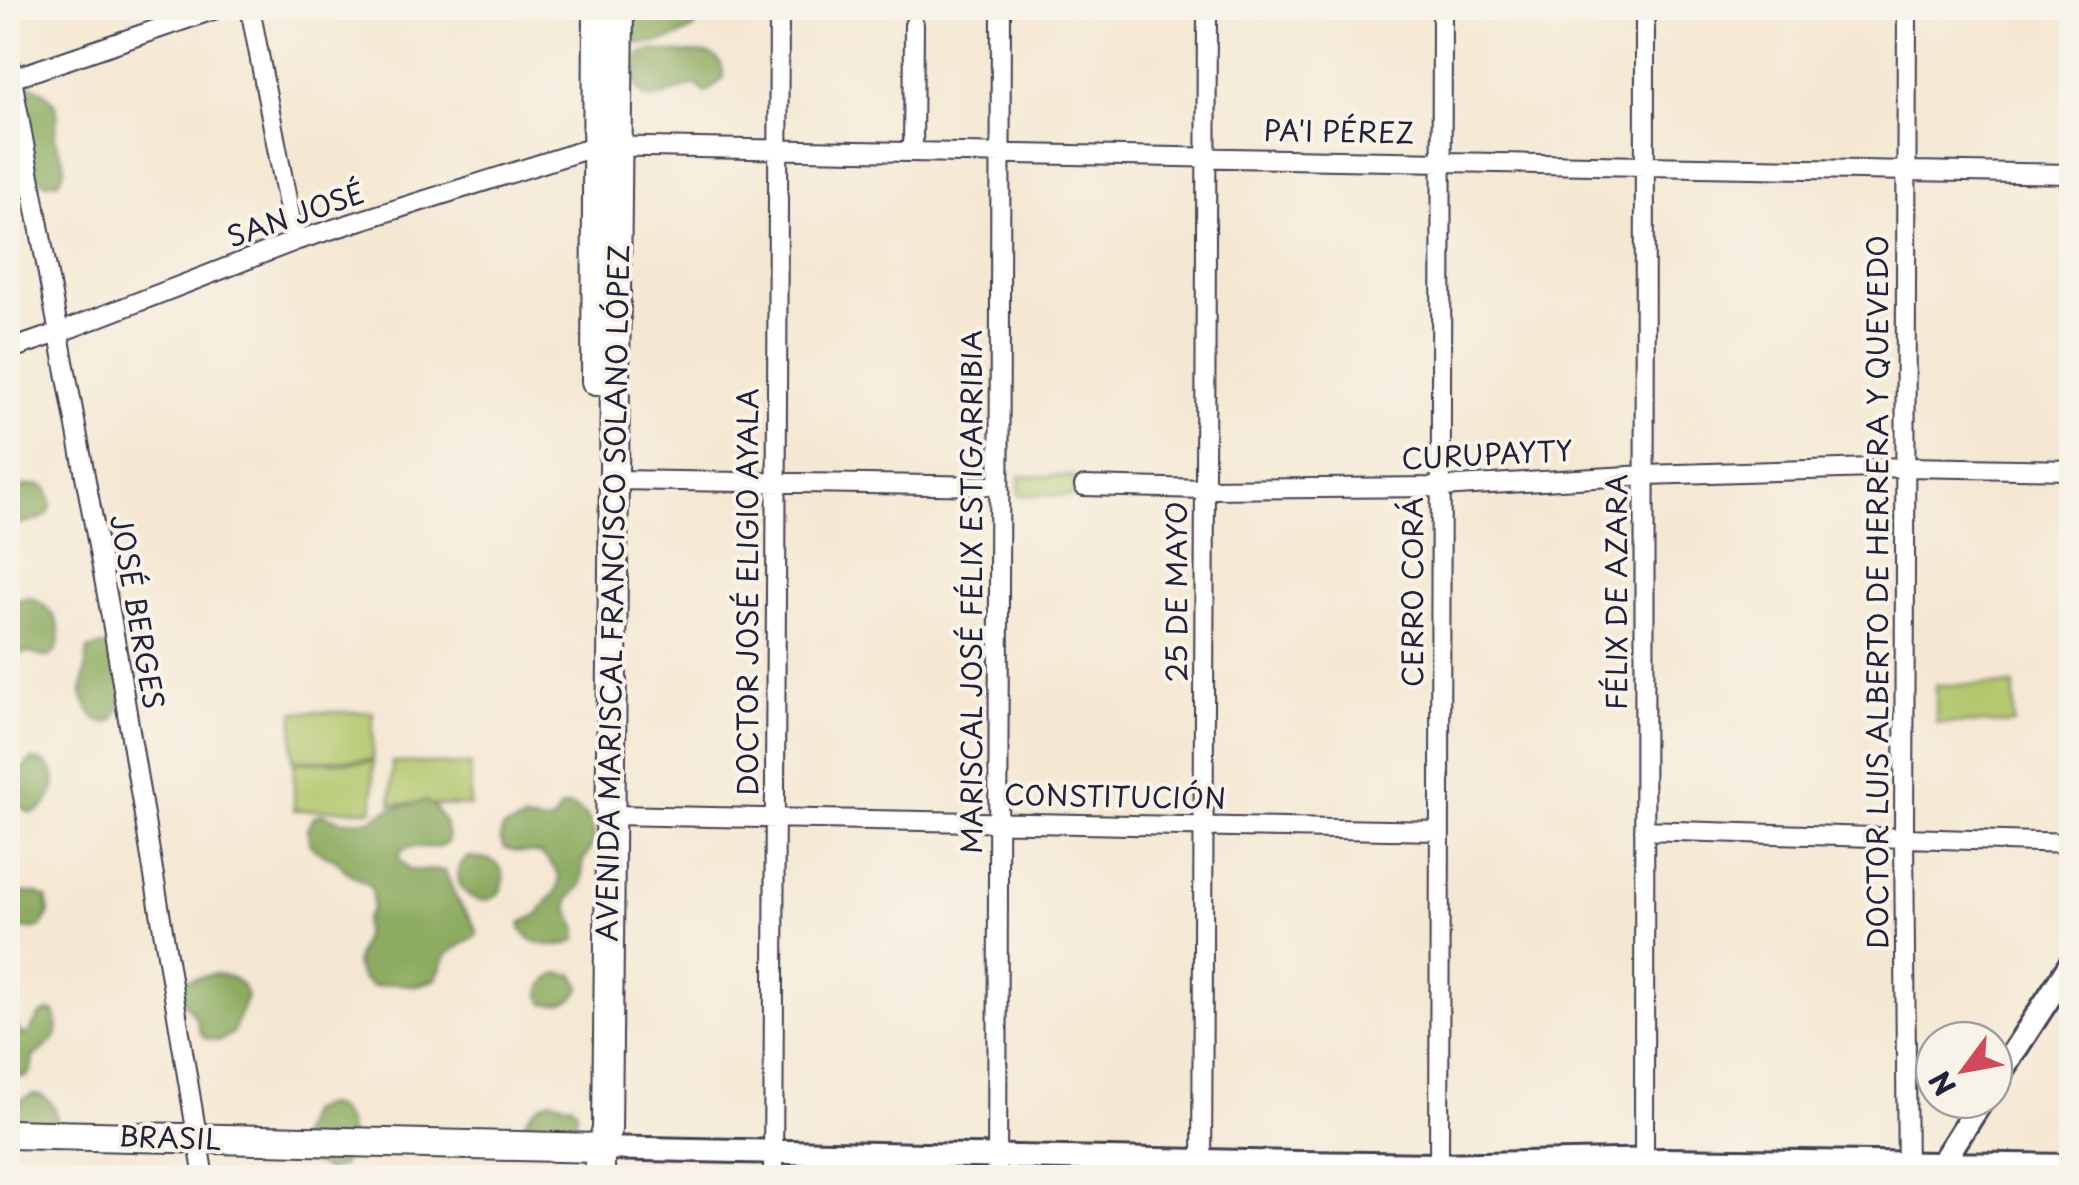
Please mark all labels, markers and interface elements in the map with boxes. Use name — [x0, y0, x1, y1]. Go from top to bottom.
street label: PA'I PÉREZ — [1263, 108, 1415, 153]
street label: SAN JOSÉ — [221, 170, 370, 257]
street label: DOCTOR LUIS ALBERTO DE HERRERA Y QUEVEDO — [1855, 235, 1898, 949]
street label: AVENIDA MARISCAL FRANCISCO SOLANO LÓPEZ — [584, 244, 639, 942]
street label: MARISCAL JOSÉ FÉLIX ESTIGARRIBIA — [949, 330, 992, 854]
street label: DOCTOR JOSÉ ELIGIO AYALA — [725, 388, 768, 796]
street label: CURUPAYTY — [1400, 428, 1574, 479]
street label: FÉLIX DE AZARA — [1594, 474, 1637, 710]
street label: CERRO CORÁ — [1390, 497, 1433, 687]
street label: 25 DE MAYO — [1154, 501, 1197, 683]
street label: JOSÉ BERGES — [100, 511, 177, 713]
street label: CONSTITUCIÓN — [1004, 772, 1226, 819]
north arrow — [1914, 1020, 2014, 1120]
text: N — [1917, 1063, 1966, 1105]
street label: BRASIL — [118, 1113, 222, 1160]

